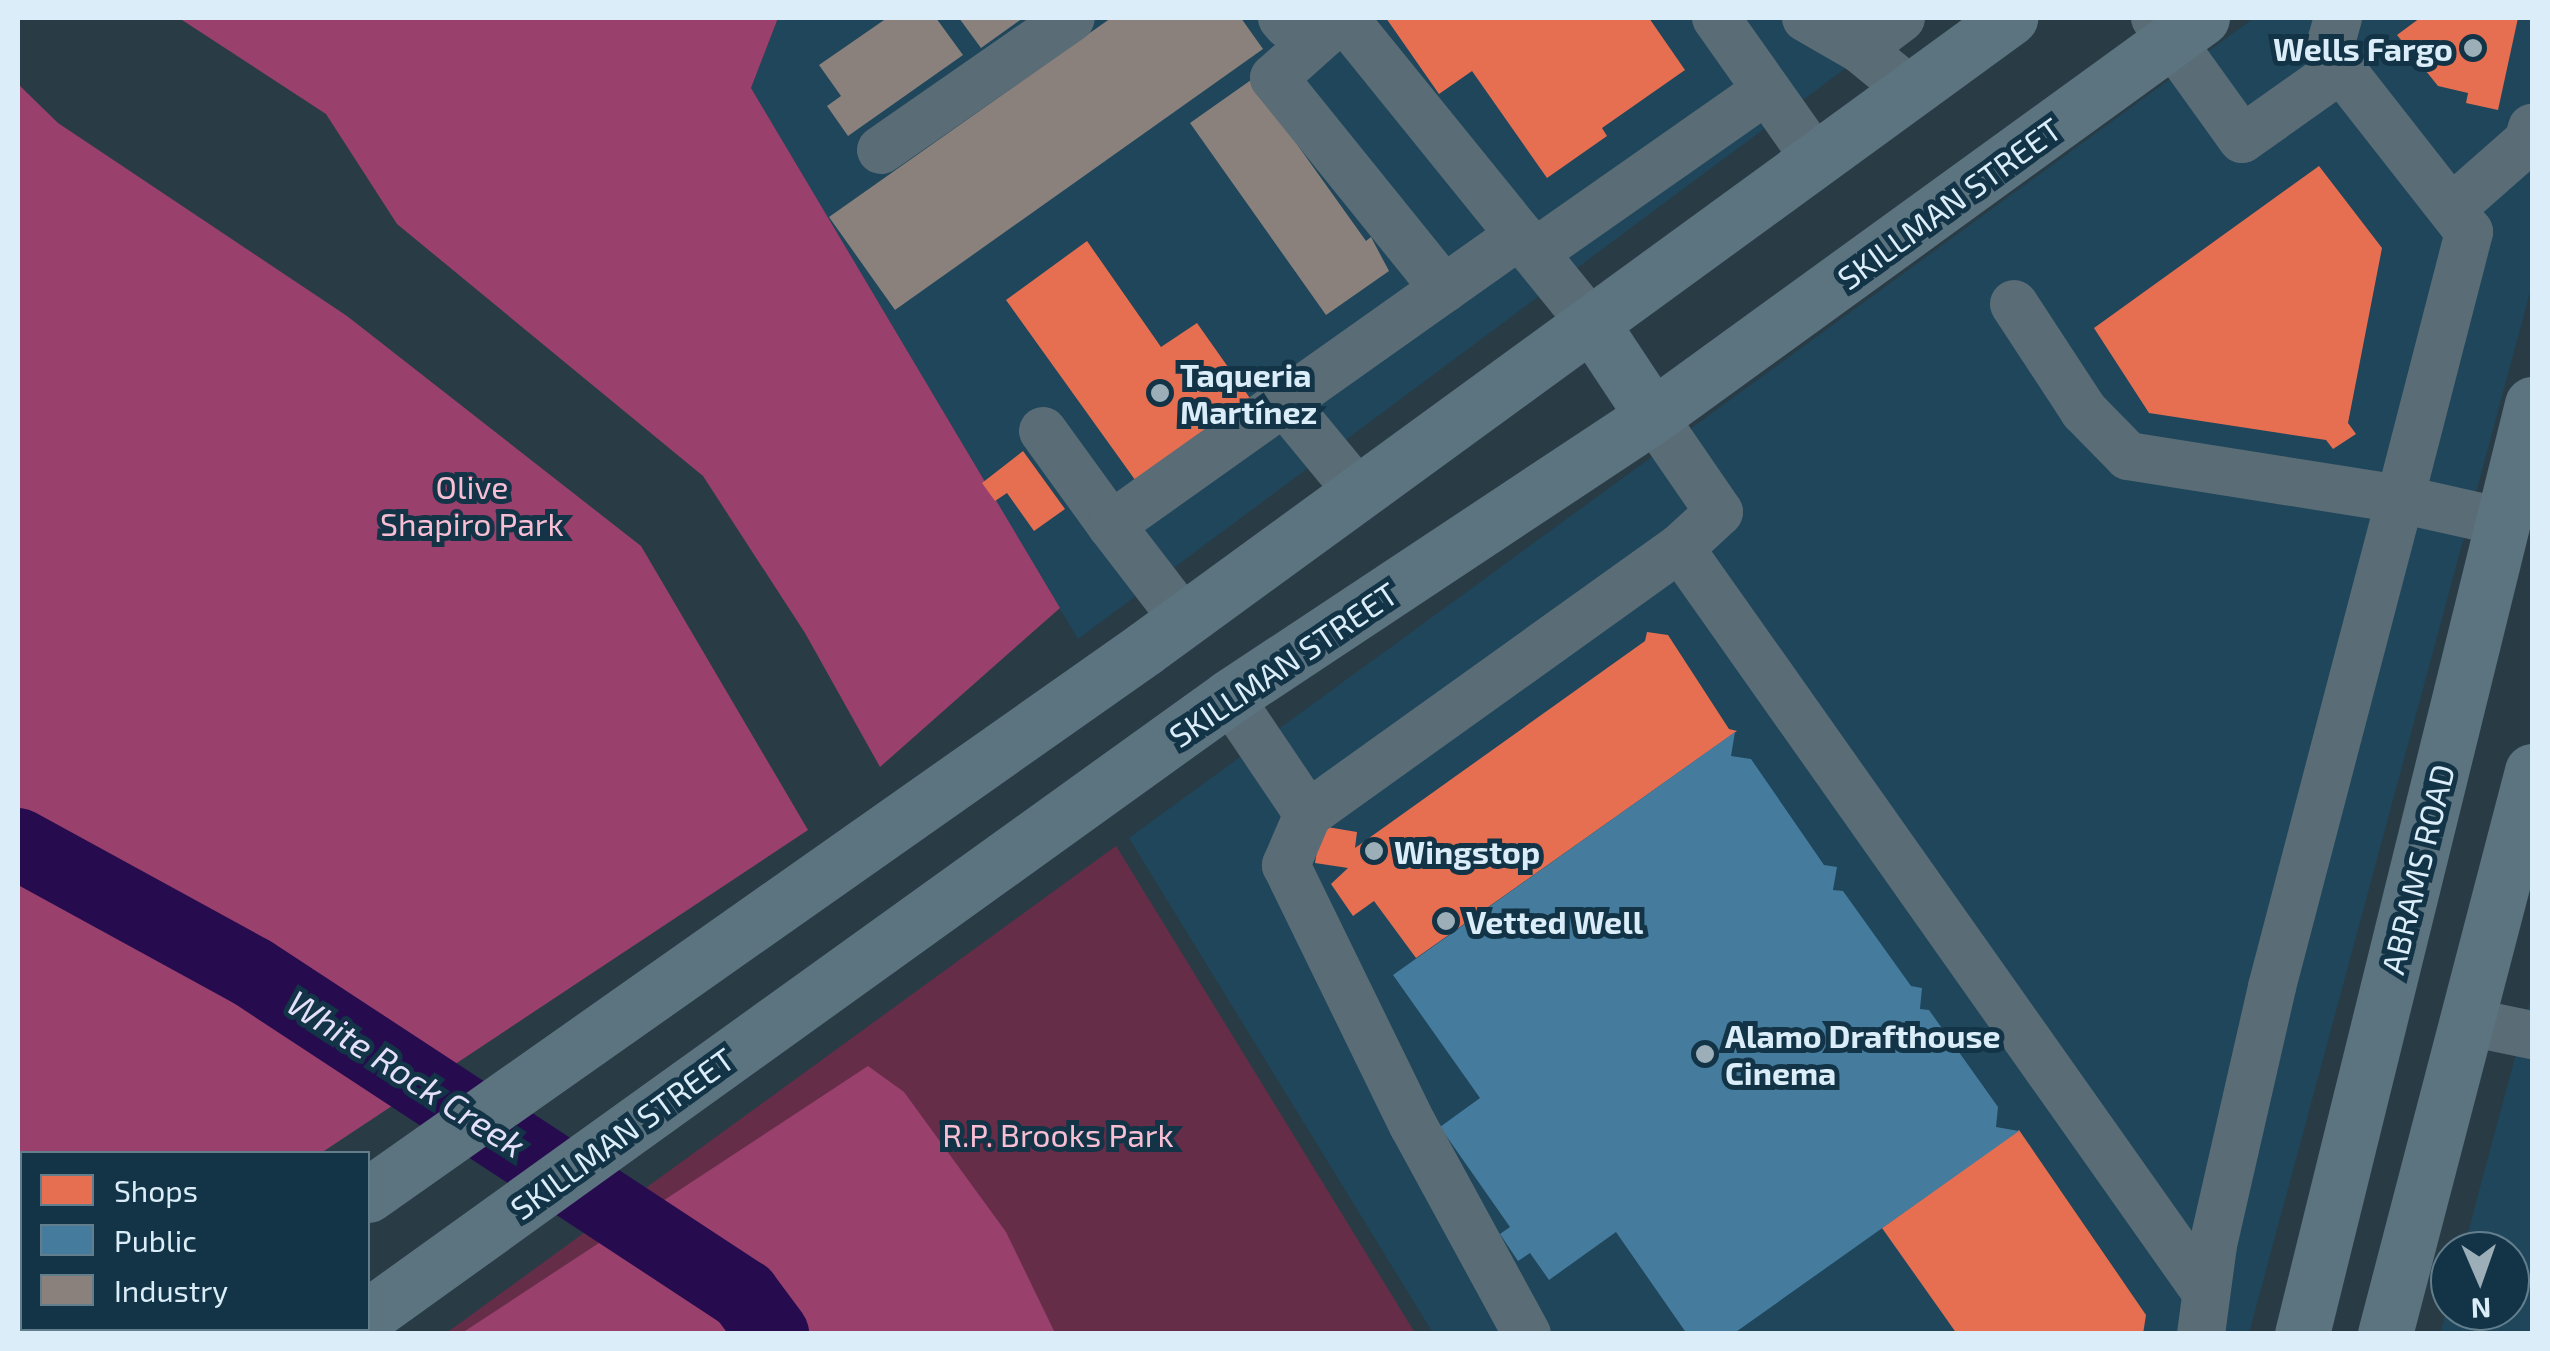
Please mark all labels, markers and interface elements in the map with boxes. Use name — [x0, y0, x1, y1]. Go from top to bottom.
place label: Wells Fargo — [2273, 29, 2453, 67]
marker: Wells Fargo — [2462, 37, 2484, 59]
street label: SKILLMAN STREET — [1830, 109, 2068, 297]
place label: Taqueria Martínez — [1180, 356, 1317, 431]
marker: Taqueria Martínez — [1149, 382, 1171, 404]
park label: Olive Shapiro Park — [380, 468, 564, 543]
street label: SKILLMAN STREET — [1162, 574, 1404, 754]
street label: ABRAMS ROAD — [2372, 760, 2462, 978]
place label: Wingstop — [1394, 832, 1540, 870]
marker: Wingstop — [1363, 840, 1385, 862]
place label: Vetted Well — [1466, 902, 1643, 940]
marker: Vetted Well — [1435, 910, 1457, 932]
water label: White Rock Creek — [280, 980, 534, 1166]
place label: Alamo Drafthouse Cinema — [1725, 1017, 2000, 1092]
street label: SKILLMAN STREET — [503, 1039, 741, 1227]
marker: Alamo Drafthouse Cinema — [1694, 1043, 1716, 1065]
park label: R.P. Brooks Park — [942, 1115, 1174, 1153]
legend — [20, 1151, 370, 1331]
text: Shops — [114, 1172, 198, 1208]
text: Public — [114, 1222, 197, 1258]
north arrow — [2430, 1231, 2530, 1331]
text: Industry — [114, 1272, 228, 1308]
text: N — [2470, 1292, 2492, 1326]

